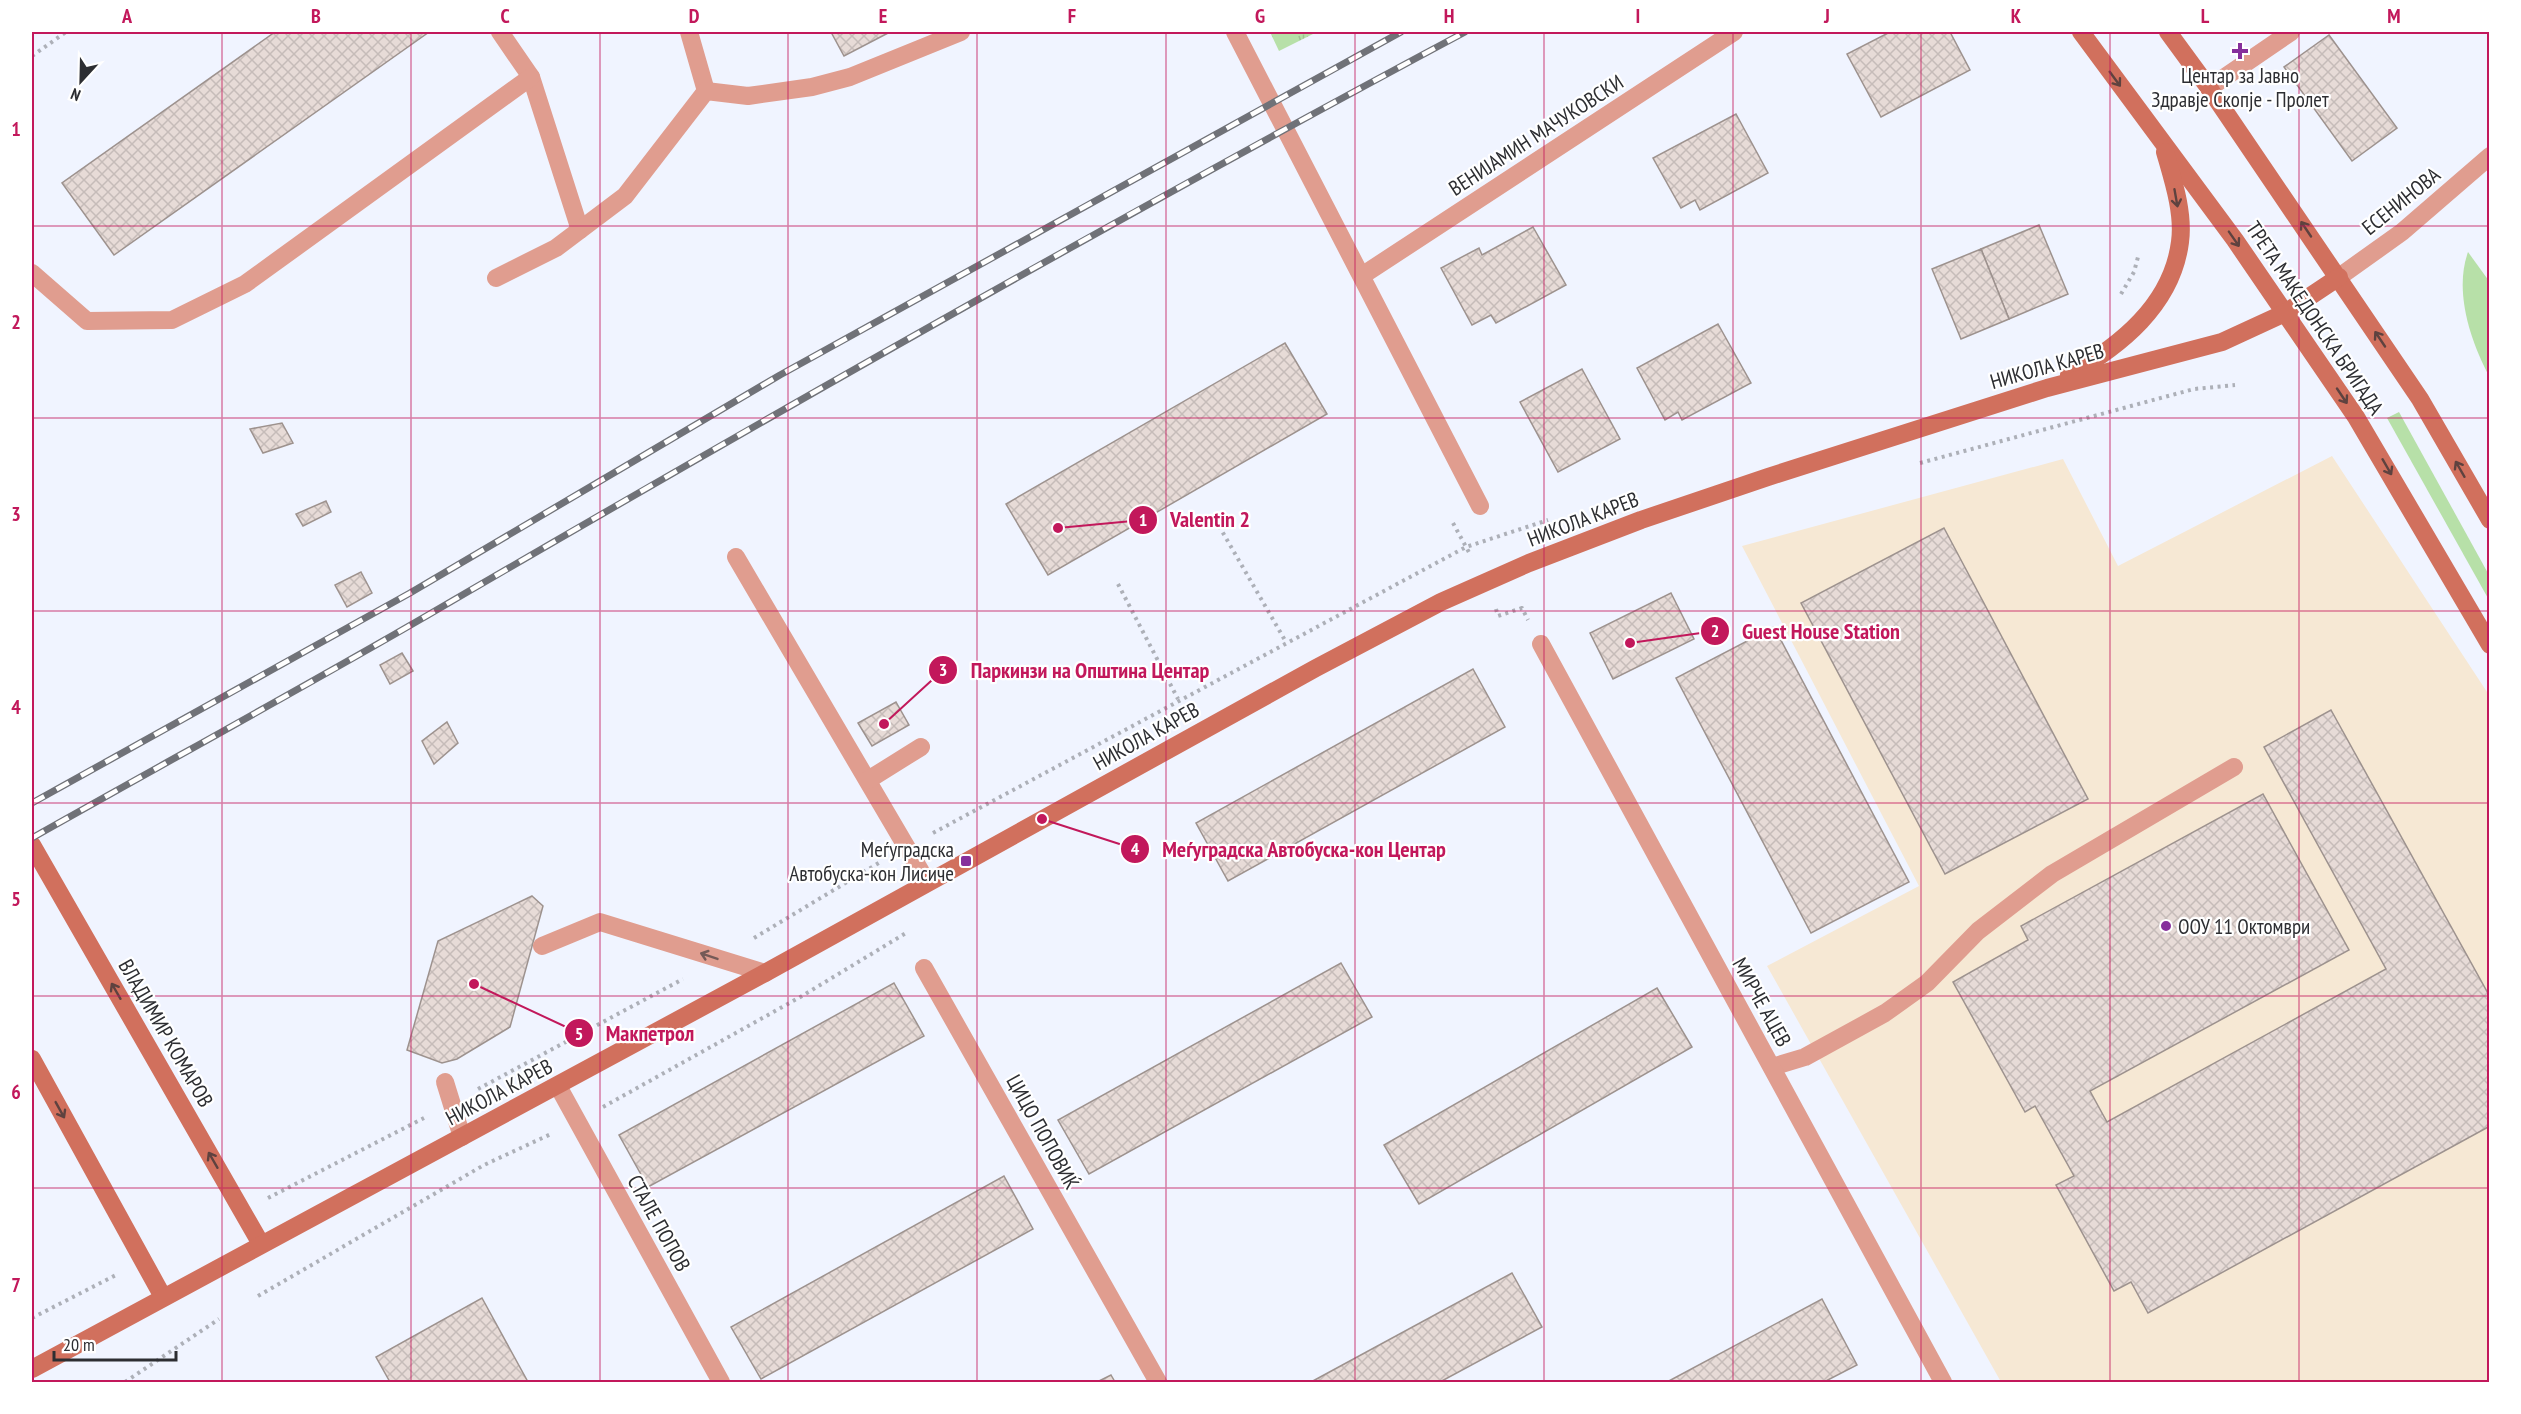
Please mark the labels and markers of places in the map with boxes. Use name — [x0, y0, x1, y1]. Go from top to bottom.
marker: Центар за Јавно Здравје Скопје - Пролет — [2231, 42, 2249, 60]
place label: Центар за Јавно Здравје Скопје - Пролет — [2151, 62, 2329, 113]
callout: Valentin 2 — [1128, 500, 1262, 540]
callout: Guest House Station — [1700, 611, 1912, 651]
callout: Паркинзи на Општина Центар — [928, 650, 1221, 690]
callout: Меѓуградска Автобуска-кон Центар — [1120, 829, 1458, 869]
place label: Меѓуградска Автобуска-кон Лисиче — [789, 836, 954, 887]
marker: Меѓуградска Автобуска-кон Лисиче — [959, 854, 973, 868]
place label: ООУ 11 Октомври — [2178, 913, 2310, 940]
marker: ООУ 11 Октомври — [2159, 919, 2173, 933]
callout: Макпетрол — [564, 1013, 706, 1053]

